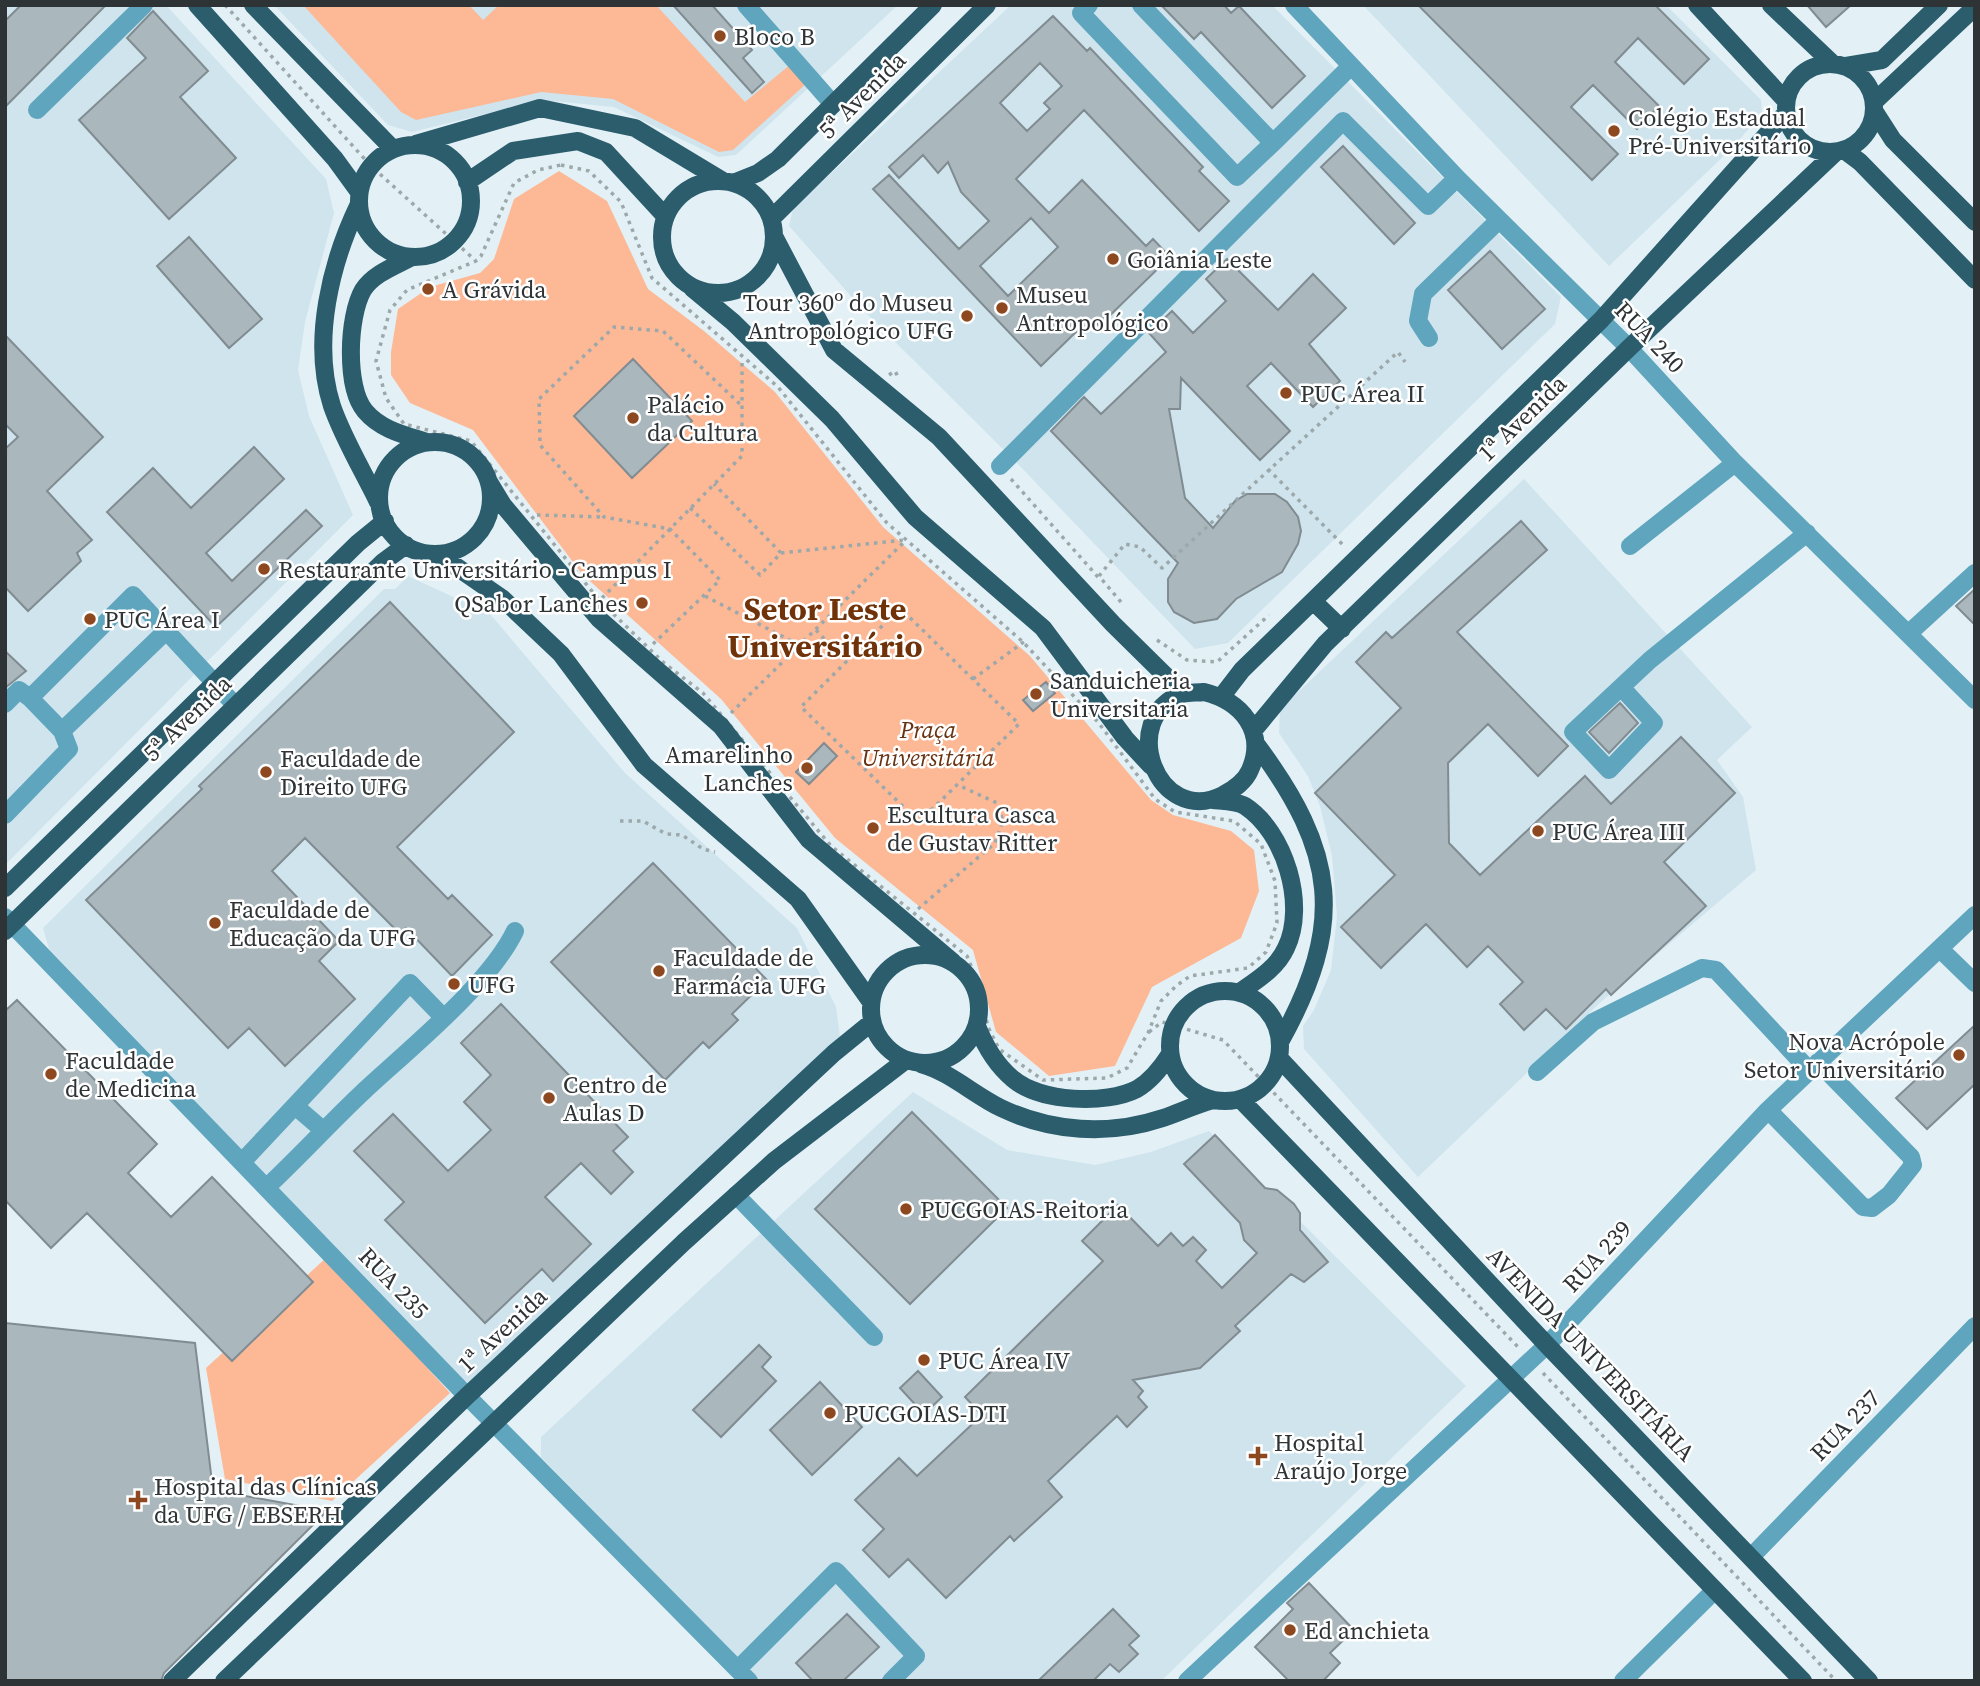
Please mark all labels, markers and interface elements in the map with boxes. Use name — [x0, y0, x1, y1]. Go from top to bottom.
place label: Bloco B — [734, 20, 815, 53]
marker: Bloco B — [712, 28, 728, 44]
street label: 5ª Avenida — [811, 43, 914, 146]
place label: Colégio Estadual Pré-Universitário — [1628, 101, 1811, 162]
marker: Colégio Estadual Pré-Universitário — [1606, 123, 1622, 139]
place label: Goiânia Leste — [1127, 243, 1272, 276]
marker: Goiânia Leste — [1105, 251, 1121, 267]
place label: A Grávida — [442, 273, 547, 306]
place label: Museu Antropológico — [1016, 278, 1169, 339]
marker: A Grávida — [420, 281, 436, 297]
place label: Tour 360º do Museu Antropológico UFG — [743, 286, 954, 347]
street label: RUA 240 — [1608, 294, 1692, 380]
marker: Museu Antropológico — [994, 300, 1010, 316]
marker: Tour 360º do Museu Antropológico UFG — [959, 308, 975, 324]
street label: 1ª Avenida — [1470, 367, 1574, 469]
place label: PUC Área II — [1300, 377, 1425, 410]
marker: PUC Área II — [1278, 385, 1294, 401]
place label: Palácio da Cultura — [647, 388, 759, 449]
marker: Palácio da Cultura — [625, 410, 641, 426]
place label: Restaurante Universitário - Campus I — [278, 553, 672, 586]
marker: Restaurante Universitário - Campus I — [256, 561, 272, 577]
place label: QSabor Lanches — [454, 587, 628, 620]
district label: Setor Leste Universitário — [727, 587, 923, 668]
marker: QSabor Lanches — [634, 595, 650, 611]
place label: PUC Área I — [104, 603, 220, 636]
marker: PUC Área I — [82, 611, 98, 627]
place label: Sanduicheria Universitaria — [1050, 664, 1192, 725]
street label: 5ª Avenida — [135, 667, 239, 769]
marker: Sanduicheria Universitaria — [1028, 686, 1044, 702]
park label: Praça Universitária — [861, 713, 995, 774]
place label: Amarelinho Lanches — [665, 738, 793, 799]
place label: Faculdade de Direito UFG — [280, 742, 421, 803]
marker: Amarelinho Lanches — [799, 760, 815, 776]
marker: Faculdade de Direito UFG — [258, 764, 274, 780]
place label: Escultura Casca de Gustav Ritter — [887, 798, 1057, 859]
place label: PUC Área III — [1552, 815, 1686, 848]
marker: Escultura Casca de Gustav Ritter — [865, 820, 881, 836]
marker: PUC Área III — [1530, 823, 1546, 839]
place label: Faculdade de Educação da UFG — [229, 893, 416, 954]
marker: Faculdade de Educação da UFG — [207, 915, 223, 931]
place label: Faculdade de Farmácia UFG — [673, 941, 826, 1002]
marker: Faculdade de Farmácia UFG — [651, 963, 667, 979]
place label: UFG — [468, 968, 516, 1001]
marker: UFG — [446, 976, 462, 992]
place label: Nova Acrópole Setor Universitário — [1744, 1025, 1945, 1086]
place label: Faculdade de Medicina — [65, 1044, 197, 1105]
marker: Nova Acrópole Setor Universitário — [1951, 1047, 1967, 1063]
marker: Faculdade de Medicina — [43, 1066, 59, 1082]
place label: Centro de Aulas D — [563, 1068, 667, 1129]
marker: Centro de Aulas D — [541, 1090, 557, 1106]
place label: PUCGOIAS-Reitoria — [920, 1193, 1129, 1226]
marker: PUCGOIAS-Reitoria — [898, 1201, 914, 1217]
street label: RUA 239 — [1555, 1213, 1639, 1299]
street label: AVENIDA UNIVERSITÁRIA — [1479, 1239, 1703, 1469]
street label: RUA 235 — [352, 1240, 436, 1326]
street label: 1ª Avenida — [450, 1279, 555, 1380]
place label: PUC Área IV — [938, 1344, 1070, 1377]
marker: PUC Área IV — [916, 1352, 932, 1368]
street label: RUA 237 — [1803, 1382, 1887, 1468]
place label: PUCGOIAS-DTI — [844, 1397, 1007, 1430]
marker: PUCGOIAS-DTI — [822, 1405, 838, 1421]
place label: Hospital Araújo Jorge — [1274, 1426, 1407, 1487]
marker: Hospital Araújo Jorge — [1248, 1446, 1268, 1466]
place label: Hospital das Clínicas da UFG / EBSERH — [154, 1470, 377, 1531]
marker: Hospital das Clínicas da UFG / EBSERH — [128, 1490, 148, 1510]
place label: Ed anchieta — [1304, 1614, 1430, 1647]
marker: Ed anchieta — [1282, 1622, 1298, 1638]

